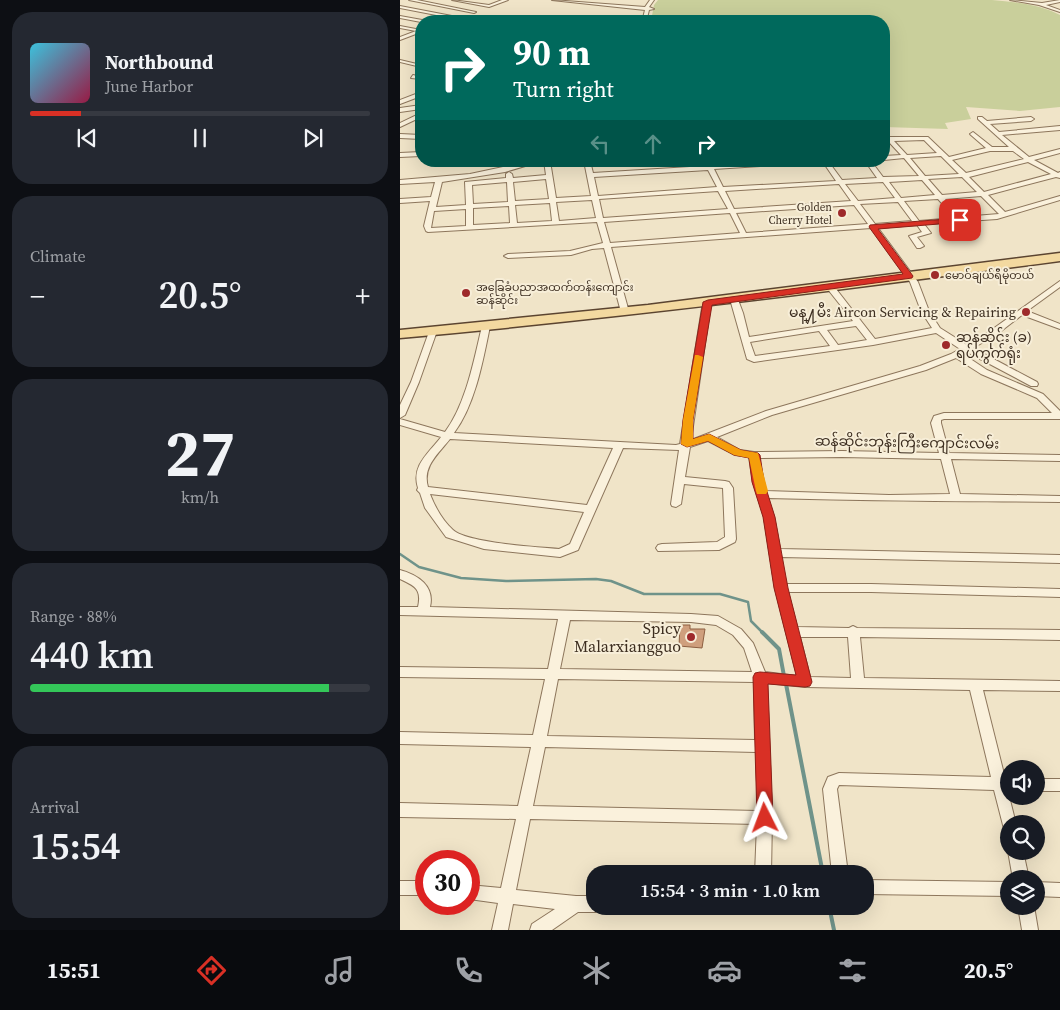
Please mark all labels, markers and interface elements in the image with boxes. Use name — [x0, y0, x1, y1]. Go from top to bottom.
text: 90 m — [513, 29, 590, 77]
icon: right — [430, 35, 495, 100]
text: Northbound — [105, 49, 213, 75]
text: Turn right — [513, 74, 614, 104]
text: June Harbor — [105, 75, 193, 97]
icon: previous — [73, 124, 101, 152]
icon: pause — [186, 124, 214, 152]
icon: next — [299, 124, 327, 152]
icon: left — [586, 130, 614, 158]
icon: ahead — [639, 130, 667, 158]
icon: right — [692, 130, 720, 158]
pin — [939, 199, 981, 241]
place label: Golden Cherry Hotel — [768, 200, 832, 228]
icon: arrive — [946, 206, 974, 234]
marker: Golden Cherry Hotel — [836, 207, 848, 219]
text: Climate — [30, 245, 86, 267]
place label: မောဝ်ချယ်ရီမိုတယ် — [945, 268, 1034, 284]
text: 20.5° — [158, 269, 242, 321]
marker: မောဝ်ချယ်ရီမိုတယ် — [929, 269, 941, 281]
text: − — [30, 277, 45, 315]
text: + — [355, 277, 370, 315]
place label: အခြေခံပညာအထက်တန်းကျောင်း ဆန်ဆိုင်း — [476, 280, 634, 309]
marker: အခြေခံပညာအထက်တန်းကျောင်း ဆန်ဆိုင်း — [460, 287, 472, 299]
place label: မန္႔မီး Aircon Servicing & Repairing — [789, 302, 1016, 325]
marker: မန္႔မီး Aircon Servicing & Repairing — [1020, 306, 1032, 318]
place label: ဆန်ဆိုင်း (ခ) ရပ်ကွက်ရုံး — [956, 327, 1032, 365]
marker: ဆန်ဆိုင်း (ခ) ရပ်ကွက်ရုံး — [940, 339, 952, 351]
text: 27 — [165, 409, 235, 498]
street label: ဆန်ဆိုင်းဘုန်းကြီးကျောင်းလမ်း — [815, 430, 999, 456]
text: km/h — [181, 486, 219, 508]
text: Range · 88% — [30, 605, 117, 627]
place label: Spicy Malarxiangguo — [574, 617, 682, 657]
text: 440 km — [30, 629, 154, 681]
marker: Spicy Malarxiangguo — [685, 631, 697, 643]
map controls — [1000, 760, 1045, 915]
button: sound — [1000, 760, 1045, 805]
position arrow — [738, 791, 790, 843]
text: Arrival — [30, 796, 79, 818]
button: search — [1000, 815, 1045, 860]
text: 15:54 — [30, 820, 120, 872]
speed limit sign: 30 — [415, 850, 480, 915]
button: layers — [1000, 870, 1045, 915]
text: 15:54 · 3 min · 1.0 km — [640, 877, 820, 903]
icon: directions — [194, 953, 229, 988]
icon: music — [322, 953, 357, 988]
icon: phone — [451, 953, 486, 988]
icon: climate — [579, 953, 614, 988]
icon: car — [707, 953, 742, 988]
icon: filters — [835, 953, 870, 988]
text: 15:51 — [47, 955, 101, 985]
text: 20.5° — [964, 955, 1013, 985]

